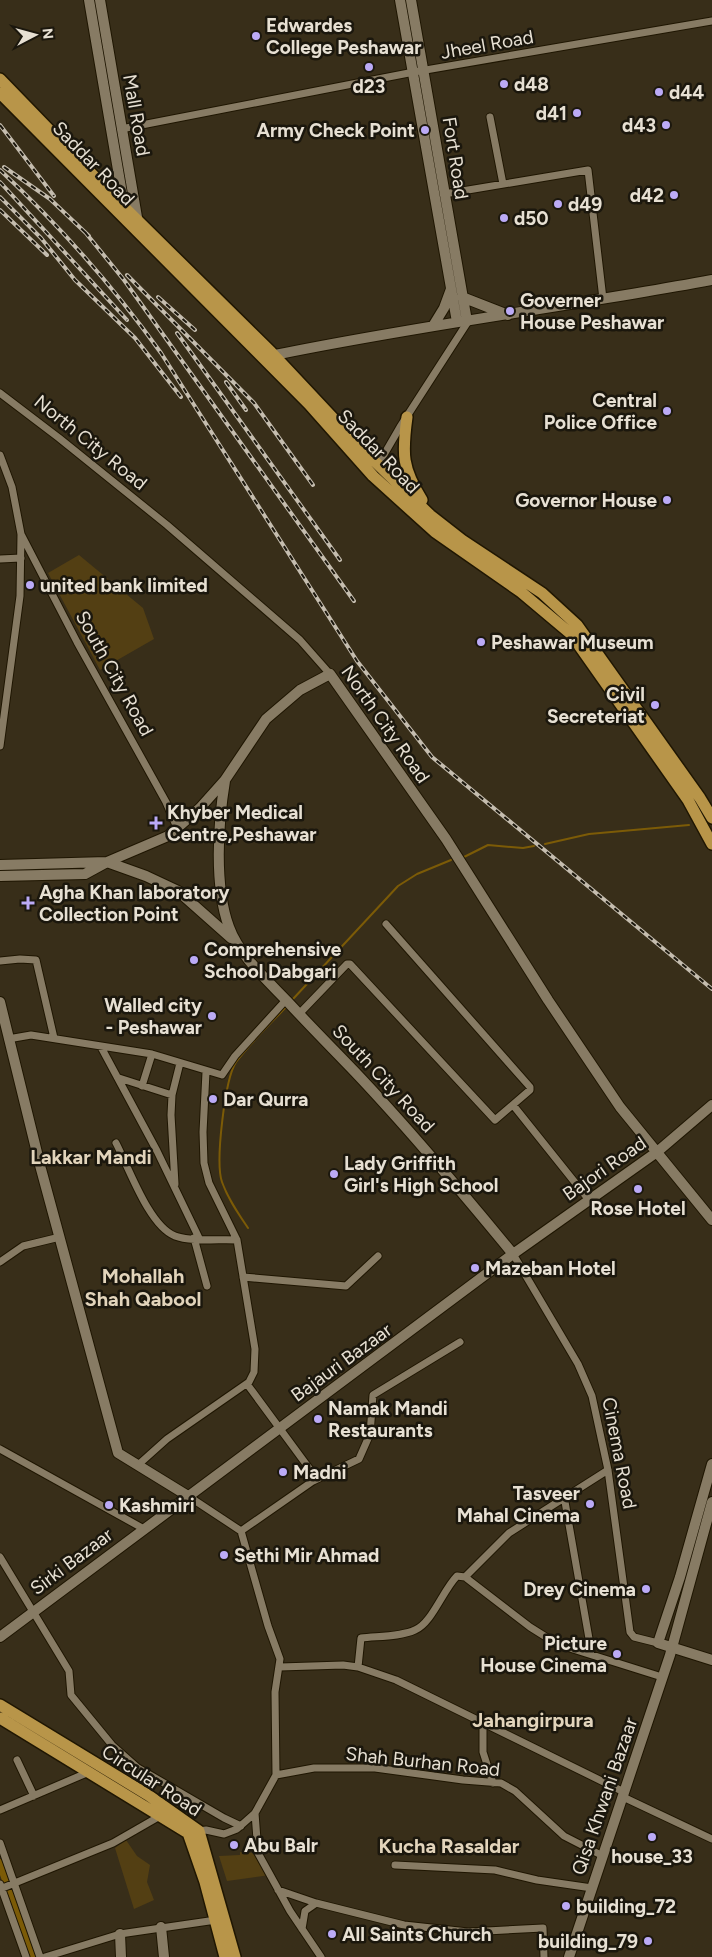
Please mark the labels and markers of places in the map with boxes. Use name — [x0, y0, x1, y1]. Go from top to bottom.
place label: Edwardes College Peshawar — [266, 14, 421, 59]
marker: Edwardes College Peshawar — [250, 30, 262, 42]
marker: d23 — [363, 61, 375, 73]
place label: d48 — [514, 73, 549, 96]
place label: d23 — [353, 75, 385, 98]
marker: d48 — [498, 78, 510, 90]
place label: d44 — [669, 81, 704, 104]
marker: d44 — [653, 86, 665, 98]
place label: d41 — [536, 102, 567, 125]
marker: d41 — [571, 107, 583, 119]
place label: d43 — [622, 114, 656, 137]
place label: Army Check Point — [257, 119, 415, 142]
marker: d43 — [660, 119, 672, 131]
marker: Army Check Point — [419, 124, 431, 136]
place label: d42 — [630, 184, 664, 207]
marker: d42 — [668, 189, 680, 201]
place label: d49 — [568, 193, 602, 216]
marker: d49 — [552, 198, 564, 210]
place label: d50 — [514, 207, 549, 230]
marker: d50 — [498, 212, 510, 224]
place label: Governer House Peshawar — [520, 289, 664, 334]
marker: Governer House Peshawar — [504, 305, 516, 317]
place label: Central Police Office — [544, 389, 657, 434]
marker: Central Police Office — [661, 405, 673, 417]
place label: Governor House — [515, 489, 657, 512]
marker: Governor House — [661, 494, 673, 506]
place label: united bank limited — [40, 574, 208, 597]
marker: united bank limited — [24, 579, 36, 591]
place label: Peshawar Museum — [491, 631, 654, 654]
marker: Peshawar Museum — [475, 636, 487, 648]
place label: Civil Secreteriat — [547, 683, 645, 728]
marker: Civil Secreteriat — [649, 699, 661, 711]
place label: Khyber Medical Centre,Peshawar — [167, 801, 317, 846]
marker: Khyber Medical Centre,Peshawar — [149, 816, 163, 830]
place label: Agha Khan laboratory Collection Point — [39, 881, 229, 926]
marker: Agha Khan laboratory Collection Point — [21, 896, 35, 910]
place label: Comprehensive School Dabgari — [204, 938, 342, 983]
marker: Comprehensive School Dabgari — [188, 954, 200, 966]
place label: Walled city - Peshawar — [104, 994, 202, 1039]
marker: Walled city - Peshawar — [206, 1010, 218, 1022]
place label: Dar Qurra — [223, 1088, 308, 1111]
marker: Dar Qurra — [207, 1093, 219, 1105]
place label: Lady Griffith Girl's High School — [344, 1152, 499, 1197]
marker: Lady Griffith Girl's High School — [328, 1168, 340, 1180]
marker: Rose Hotel — [632, 1183, 644, 1195]
place label: Rose Hotel — [590, 1197, 686, 1220]
place label: Mazeban Hotel — [485, 1257, 616, 1280]
marker: Mazeban Hotel — [469, 1262, 481, 1274]
place label: Namak Mandi Restaurants — [328, 1397, 448, 1442]
marker: Namak Mandi Restaurants — [312, 1413, 324, 1425]
place label: Madni — [293, 1461, 347, 1484]
marker: Madni — [277, 1466, 289, 1478]
place label: Tasveer Mahal Cinema — [457, 1482, 580, 1527]
place label: Kashmiri — [119, 1494, 195, 1517]
marker: Tasveer Mahal Cinema — [584, 1498, 596, 1510]
marker: Kashmiri — [103, 1499, 115, 1511]
place label: Sethi Mir Ahmad — [234, 1544, 379, 1567]
marker: Sethi Mir Ahmad — [218, 1549, 230, 1561]
place label: Drey Cinema — [523, 1578, 636, 1601]
marker: Drey Cinema — [640, 1583, 652, 1595]
place label: Picture House Cinema — [480, 1632, 607, 1677]
marker: Picture House Cinema — [611, 1648, 623, 1660]
marker: house_33 — [646, 1831, 658, 1843]
place label: Abu Balr — [244, 1834, 318, 1857]
marker: Abu Balr — [228, 1839, 240, 1851]
place label: house_33 — [611, 1845, 693, 1868]
place label: building_72 — [576, 1895, 676, 1918]
marker: building_72 — [560, 1900, 572, 1912]
place label: All Saints Church — [342, 1923, 492, 1946]
marker: All Saints Church — [326, 1928, 338, 1940]
place label: building_79 — [538, 1930, 638, 1953]
marker: building_79 — [642, 1935, 654, 1947]

